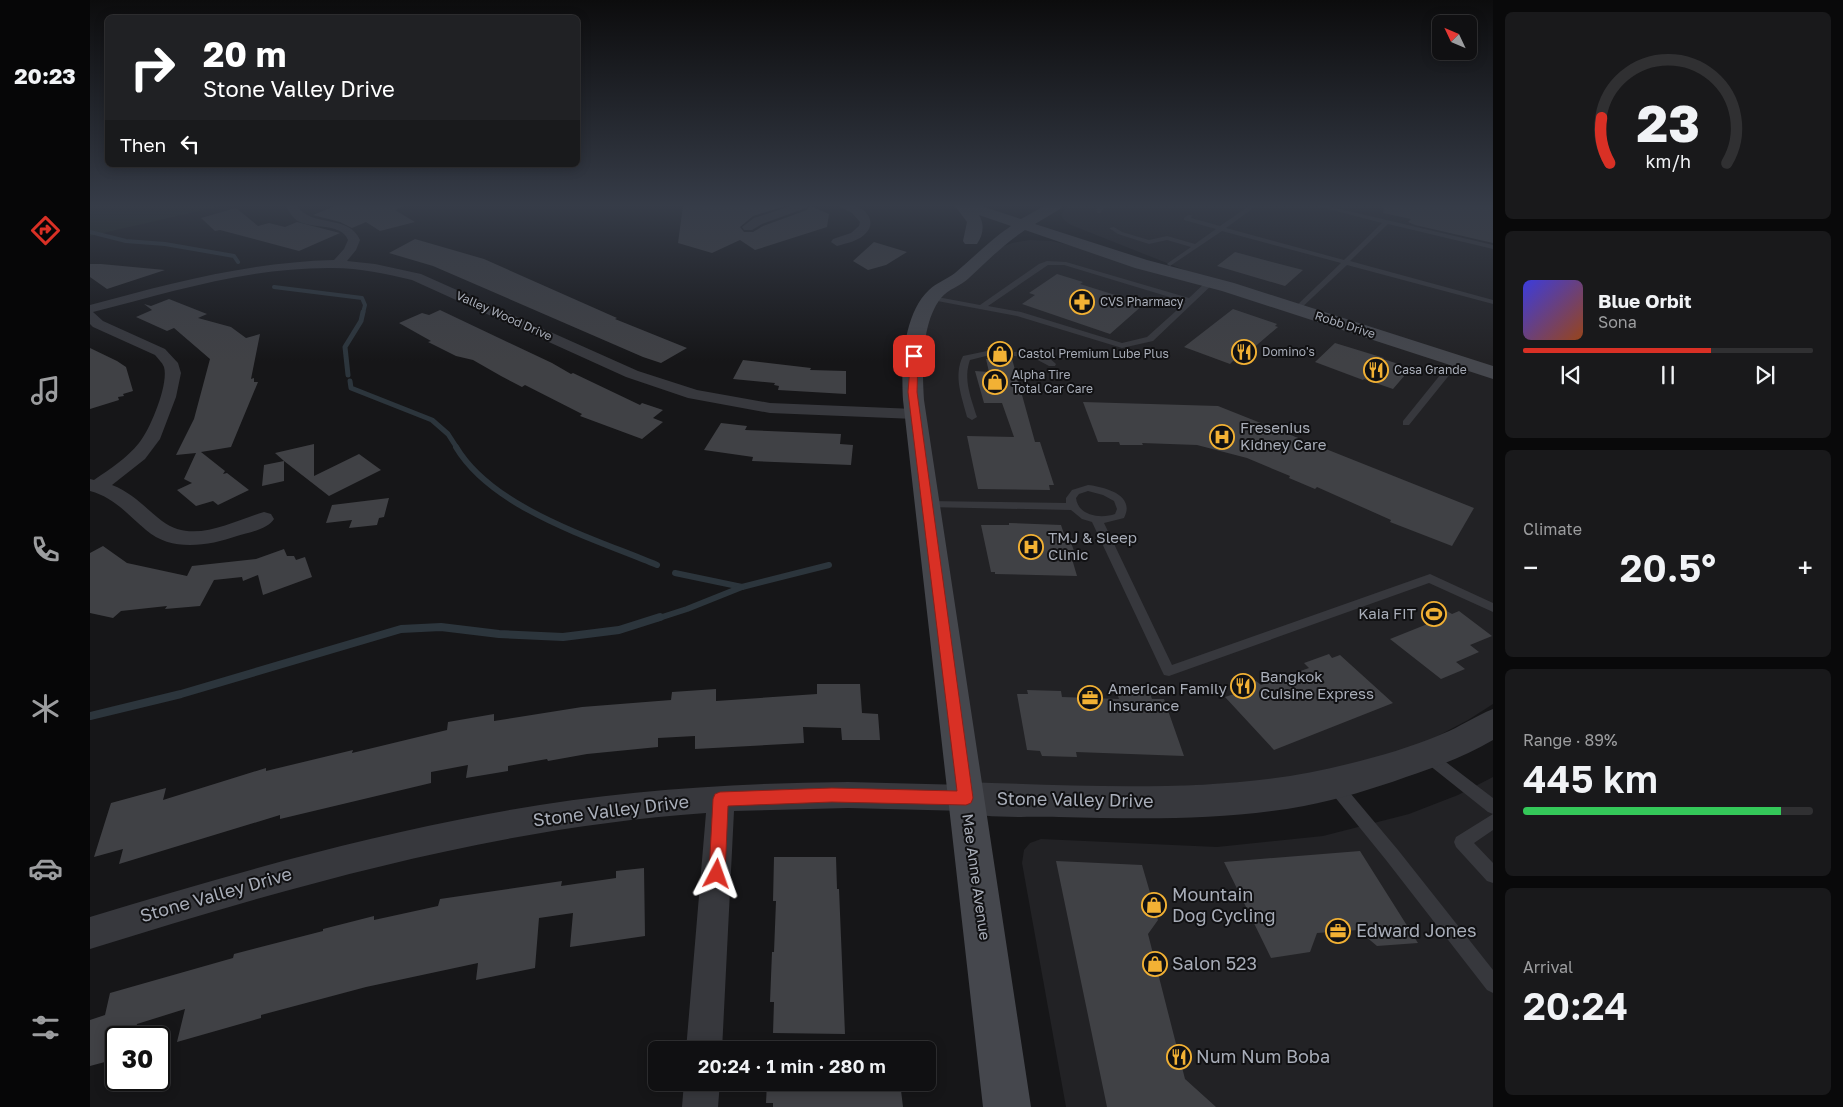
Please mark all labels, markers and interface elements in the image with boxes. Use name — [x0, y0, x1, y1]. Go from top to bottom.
north arrow — [1432, 15, 1478, 60]
map controls — [1432, 15, 1477, 60]
text: 20 m — [203, 33, 286, 75]
icon: right — [120, 35, 185, 100]
text: 20:23 — [14, 62, 76, 89]
text: Stone Valley Drive — [203, 75, 395, 102]
text: 23 — [1636, 91, 1700, 153]
icon: left — [176, 130, 204, 158]
text: Then — [120, 133, 166, 156]
text: km/h — [1645, 150, 1691, 172]
icon: directions — [28, 213, 63, 248]
street label: Valley Wood Drive — [454, 288, 555, 343]
pharmacy icon: CVS Pharmacy — [1069, 289, 1095, 315]
text: Blue Orbit — [1598, 289, 1692, 312]
place label: CVS Pharmacy — [1100, 294, 1184, 309]
street label: Robb Drive — [1313, 308, 1377, 341]
text: Sona — [1598, 312, 1637, 332]
pin — [893, 335, 935, 377]
restaurant icon: Domino's — [1231, 339, 1257, 365]
shop icon: Castol Premium Lube Plus — [987, 341, 1013, 367]
icon: arrive — [900, 342, 928, 370]
place label: Domino's — [1262, 344, 1315, 359]
place label: Castol Premium Lube Plus — [1018, 346, 1169, 361]
restaurant icon: Casa Grande — [1363, 357, 1389, 383]
icon: previous — [1557, 361, 1585, 389]
icon: pause — [1654, 361, 1682, 389]
icon: next — [1751, 361, 1779, 389]
place label: Casa Grande — [1394, 362, 1467, 377]
place label: Alpha Tire Total Car Care — [1012, 367, 1093, 396]
shop icon: Alpha Tire Total Car Care — [982, 369, 1008, 395]
icon: music — [28, 373, 63, 408]
place label: Fresenius Kidney Care — [1240, 418, 1327, 453]
hospital icon: Fresenius Kidney Care — [1209, 424, 1235, 450]
text: Climate — [1523, 519, 1582, 539]
place label: TMJ & Sleep Clinic — [1048, 528, 1137, 563]
icon: phone — [28, 532, 63, 567]
hospital icon: TMJ & Sleep Clinic — [1018, 534, 1044, 560]
text: 20.5° — [1620, 545, 1716, 590]
text: − — [1523, 551, 1538, 584]
text: + — [1798, 551, 1813, 584]
sports icon: Kaia FIT — [1421, 601, 1447, 627]
place label: Kaia FIT — [1358, 604, 1416, 622]
place label: Bangkok Cuisine Express — [1260, 667, 1374, 702]
restaurant icon: Bangkok Cuisine Express — [1230, 673, 1256, 699]
place label: American Family Insurance — [1108, 679, 1227, 714]
office icon: American Family Insurance — [1077, 685, 1103, 711]
icon: climate — [28, 691, 63, 726]
text: Range · 89% — [1523, 730, 1617, 750]
text: 445 km — [1523, 756, 1658, 801]
street label: Stone Valley Drive — [996, 787, 1154, 811]
street label: Stone Valley Drive — [532, 790, 690, 830]
street label: Mae Anne Avenue — [959, 812, 995, 942]
position arrow — [690, 847, 742, 899]
icon: car — [28, 851, 63, 886]
street label: Stone Valley Drive — [137, 862, 294, 926]
place label: Mountain Dog Cycling — [1172, 883, 1275, 926]
shop icon: Mountain Dog Cycling — [1141, 892, 1167, 918]
office icon: Edward Jones — [1325, 918, 1351, 944]
place label: Edward Jones — [1356, 919, 1477, 941]
shop icon: Salon 523 — [1142, 951, 1168, 977]
place label: Salon 523 — [1172, 952, 1257, 974]
text: Arrival — [1523, 957, 1573, 977]
text: 20:24 — [1523, 983, 1628, 1028]
icon: filters — [28, 1010, 63, 1045]
speed limit sign: 30 — [105, 1026, 170, 1091]
restaurant icon: Num Num Boba — [1166, 1044, 1192, 1070]
place label: Num Num Boba — [1196, 1045, 1330, 1067]
text: 20:24 · 1 min · 280 m — [698, 1054, 886, 1077]

